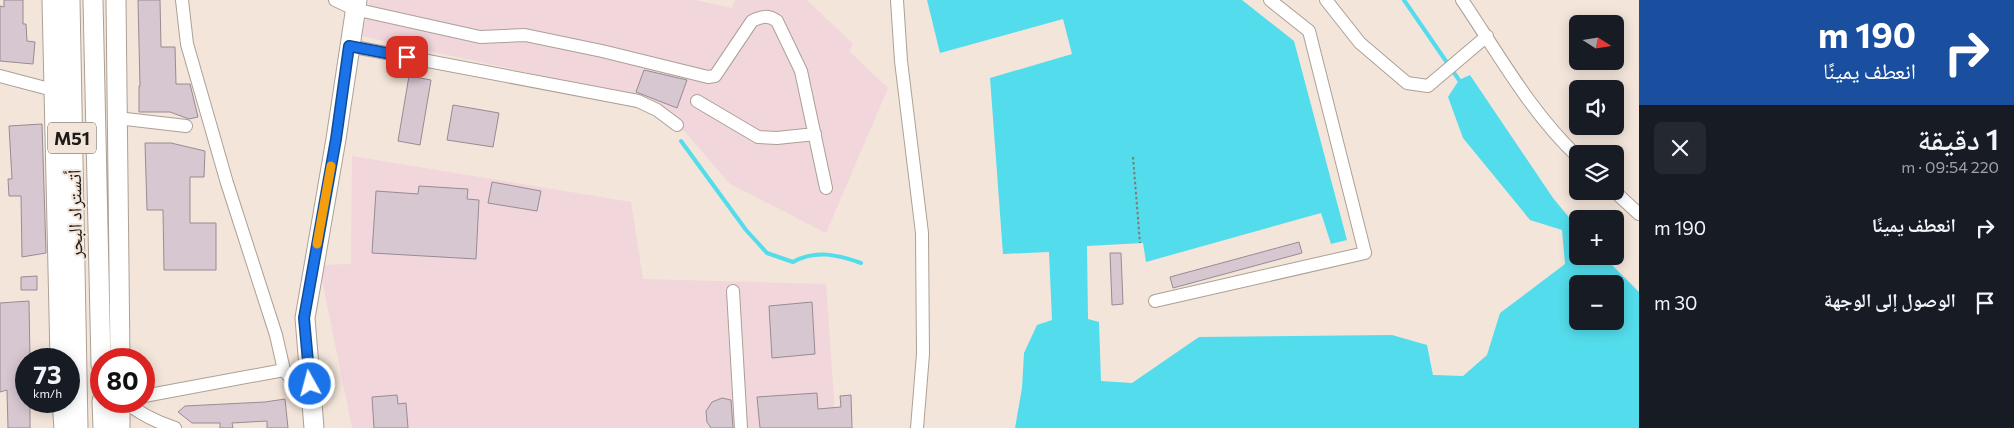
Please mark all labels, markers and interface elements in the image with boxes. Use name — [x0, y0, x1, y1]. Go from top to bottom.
text: 190 m — [1818, 12, 1916, 55]
north arrow — [1569, 15, 1624, 70]
map controls — [1569, 15, 1624, 330]
icon: right — [1934, 20, 1999, 85]
pin — [386, 36, 428, 78]
icon: arrive — [393, 43, 421, 71]
text: انعطف يمينًا — [1823, 57, 1916, 84]
button: sound — [1569, 80, 1624, 135]
text: 1 دقيقة — [1918, 119, 1999, 156]
road number: M51 — [48, 122, 96, 154]
button: close — [1654, 122, 1706, 174]
button: layers — [1569, 145, 1624, 200]
text: 220 m · 09:54 — [1901, 157, 1999, 176]
street label: أتستراد البحر — [62, 169, 87, 259]
button: + — [1569, 210, 1624, 265]
text: انعطف يمينًا — [1872, 213, 1956, 236]
icon: right — [1971, 214, 1999, 242]
text: 190 m — [1654, 216, 1706, 239]
button: − — [1569, 275, 1624, 330]
text: الوصول إلى الوجهة — [1824, 288, 1956, 311]
icon: arrive — [1971, 289, 1999, 317]
text: 30 m — [1654, 291, 1697, 314]
speed limit sign: 80 — [90, 348, 155, 413]
position arrow — [283, 357, 335, 409]
text: 73 — [33, 359, 62, 389]
text: km/h — [33, 386, 62, 400]

